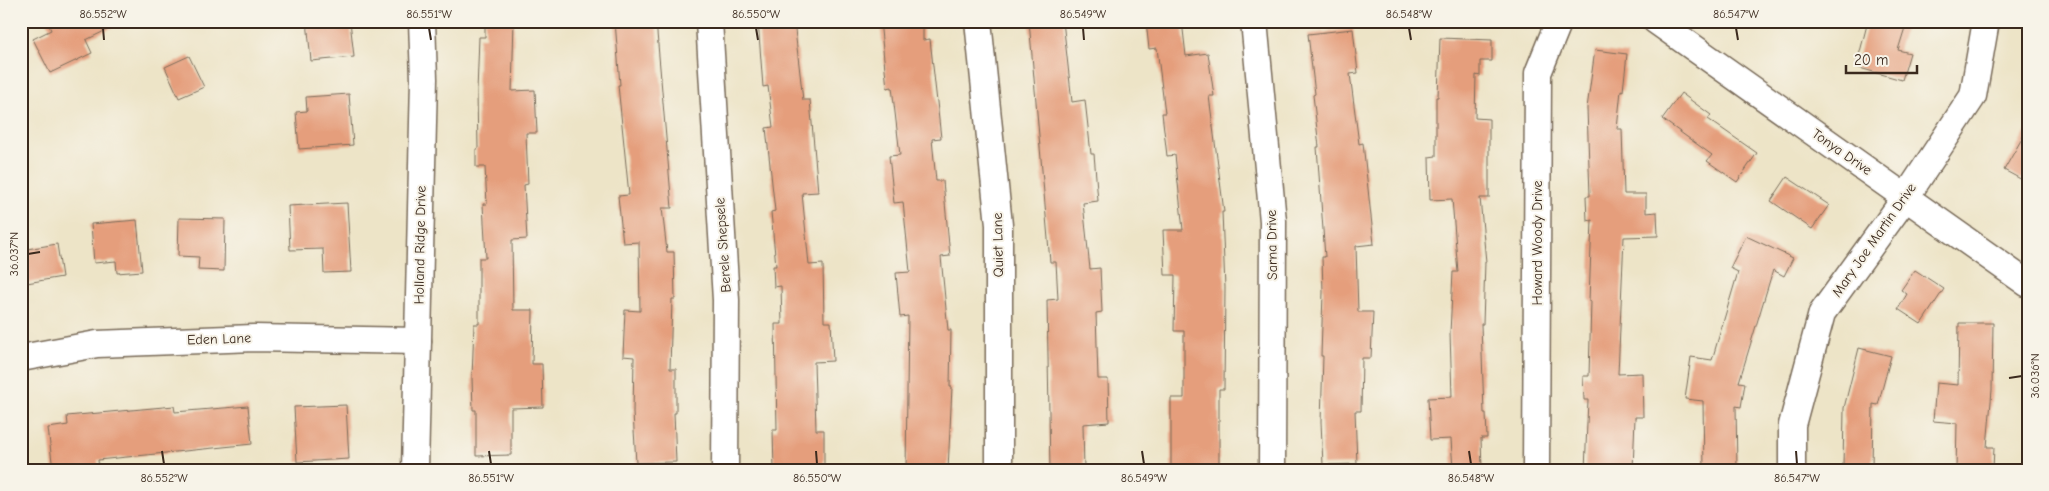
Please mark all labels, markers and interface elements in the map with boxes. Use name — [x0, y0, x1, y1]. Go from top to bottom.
text: 86.552°W — [79, 7, 127, 21]
text: 86.551°W — [406, 7, 452, 21]
text: 86.550°W — [732, 7, 781, 21]
text: 86.549°W — [1060, 7, 1107, 21]
text: 86.548°W — [1386, 7, 1433, 21]
text: 86.547°W — [1713, 7, 1760, 21]
scale bar — [1846, 42, 1918, 74]
text: 20 m — [1854, 51, 1888, 69]
street label: Tonya Drive — [1809, 125, 1875, 179]
street label: Mary Joe Martin Drive — [1828, 180, 1920, 300]
street label: Howard Woody Drive — [1529, 181, 1546, 305]
street label: Holland Ridge Drive — [410, 185, 430, 305]
street label: Berele Shepsele — [711, 197, 735, 293]
street label: Sarna Drive — [1263, 210, 1281, 280]
street label: Quiet Lane — [989, 213, 1007, 277]
text: 36.037°N — [7, 232, 21, 276]
street label: Eden Lane — [187, 329, 251, 349]
text: 36.036°N — [2028, 353, 2042, 399]
text: 86.552°W — [140, 471, 188, 485]
text: 86.551°W — [468, 471, 514, 485]
text: 86.550°W — [793, 471, 842, 485]
text: 86.549°W — [1121, 471, 1168, 485]
text: 86.548°W — [1448, 471, 1495, 485]
text: 86.547°W — [1774, 471, 1821, 485]

